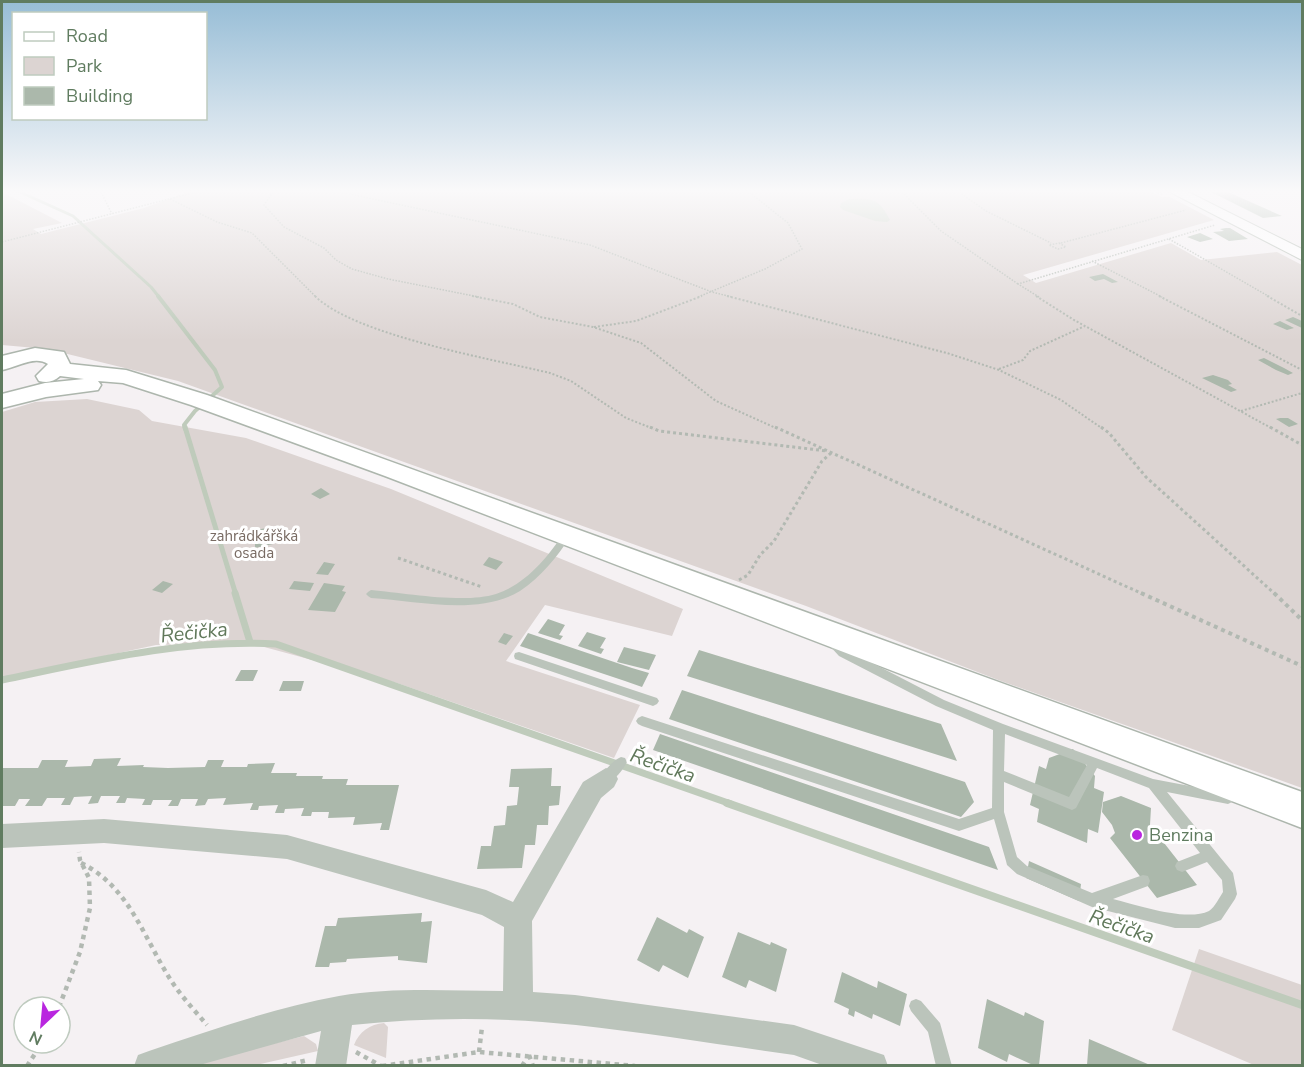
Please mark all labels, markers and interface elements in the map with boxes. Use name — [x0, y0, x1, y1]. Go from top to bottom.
legend — [12, 12, 207, 120]
text: Road — [66, 24, 108, 48]
text: Park — [66, 54, 103, 78]
text: Building — [66, 84, 133, 108]
park label: zahrádkářšká osada — [210, 526, 298, 563]
water label: Řečička — [159, 616, 229, 649]
water label: Řečička — [627, 742, 699, 789]
place label: Benzina — [1149, 823, 1213, 847]
marker: Benzina — [1130, 828, 1144, 842]
water label: Řečička — [1086, 903, 1158, 950]
north arrow — [12, 995, 72, 1055]
text: N — [26, 1025, 46, 1050]

